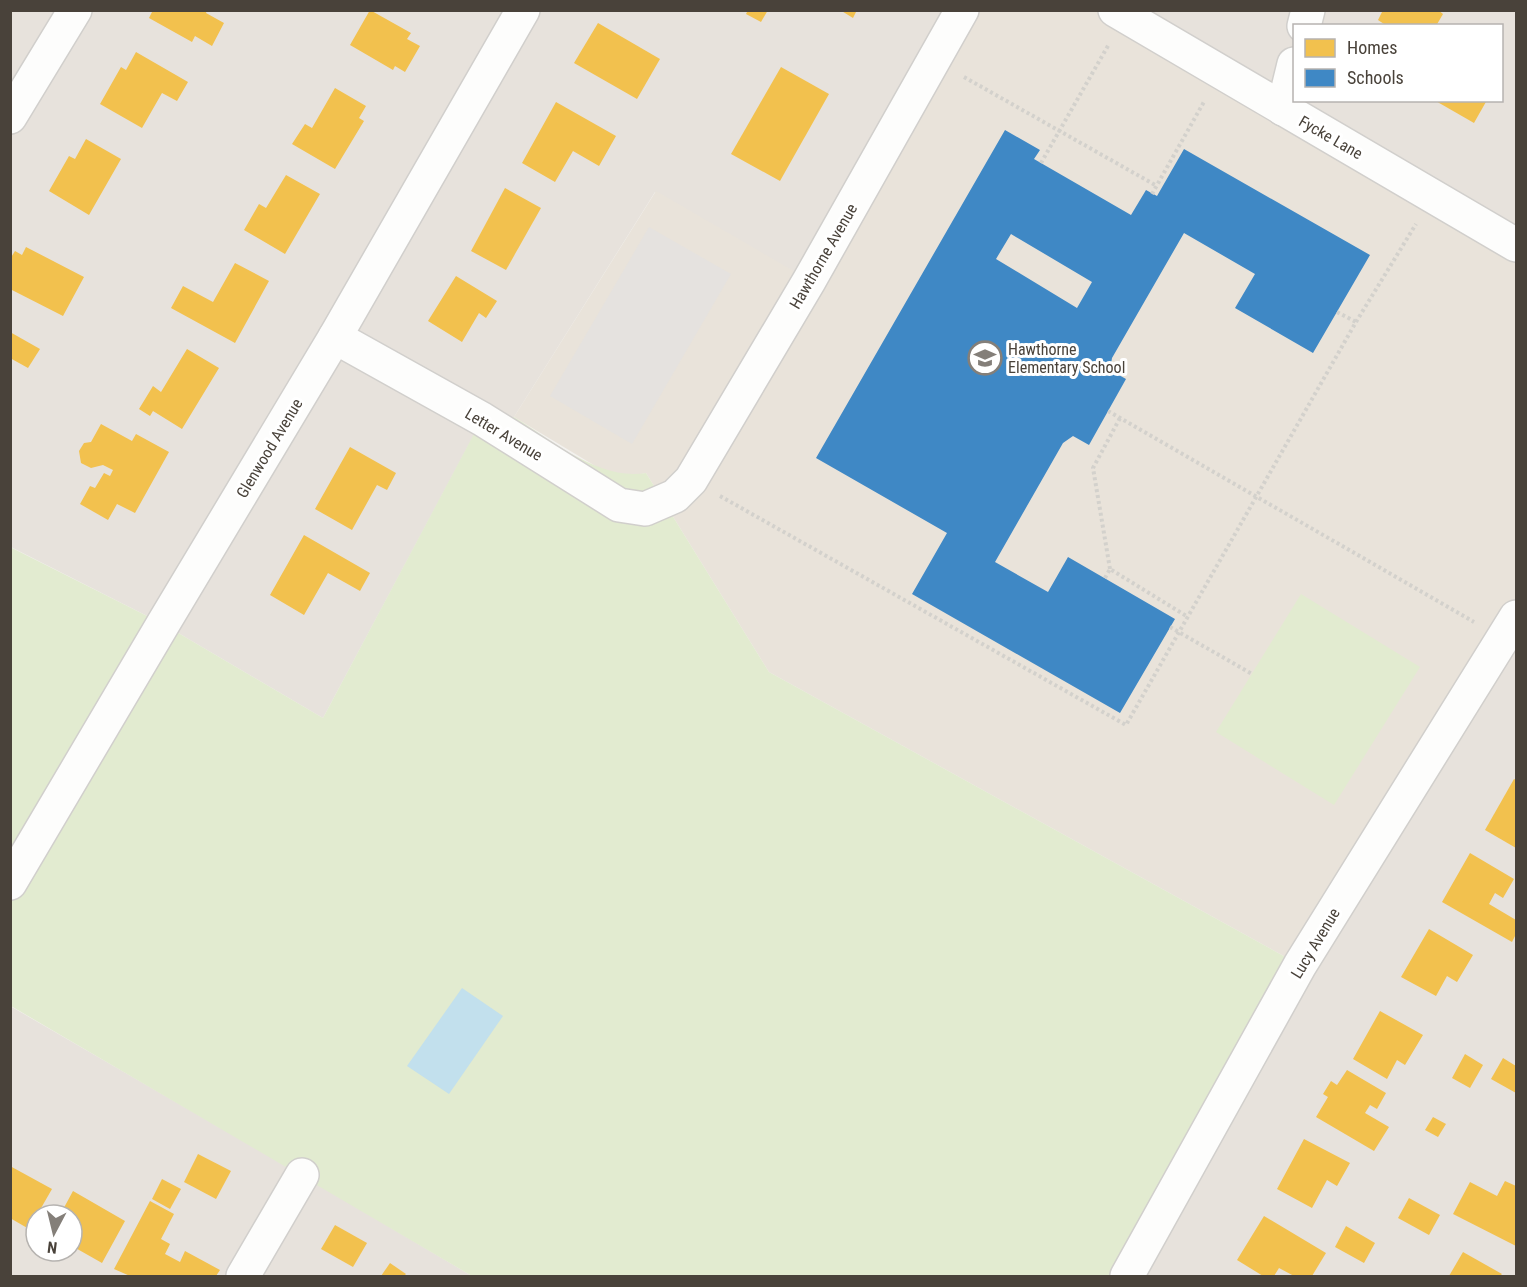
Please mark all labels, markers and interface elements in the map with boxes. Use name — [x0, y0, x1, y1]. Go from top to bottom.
legend — [1293, 24, 1503, 102]
text: Homes — [1347, 37, 1397, 58]
text: Schools — [1347, 67, 1404, 88]
street label: Fycke Lane — [1296, 112, 1366, 163]
street label: Hawthorne Avenue — [786, 200, 861, 312]
school or university icon: Hawthorne Elementary School — [967, 340, 1003, 376]
place label: Hawthorne Elementary School — [1008, 340, 1125, 377]
street label: Glenwood Avenue — [232, 395, 307, 501]
street label: Letter Avenue — [462, 404, 546, 465]
street label: Lucy Avenue — [1287, 905, 1344, 982]
north arrow — [24, 1203, 84, 1263]
text: N — [46, 1237, 58, 1257]

